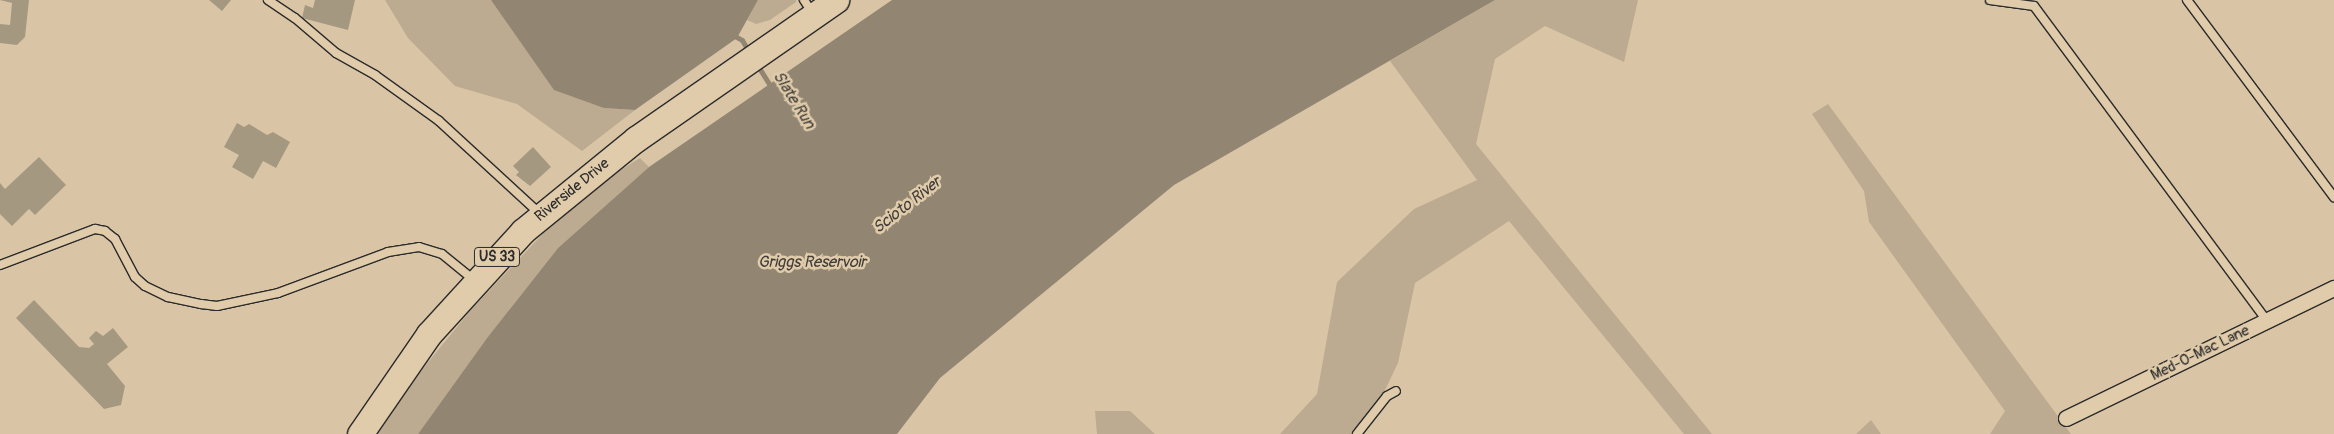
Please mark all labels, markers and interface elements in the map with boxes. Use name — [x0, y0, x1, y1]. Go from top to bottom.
water label: Slate Run — [769, 68, 819, 132]
street label: Riverside Drive — [531, 154, 613, 226]
water label: Scioto River — [869, 173, 945, 237]
road number: US 33 — [473, 246, 521, 268]
water label: Griggs Reservoir — [758, 252, 866, 272]
street label: Med-O-Mac Lane — [2148, 321, 2252, 385]

